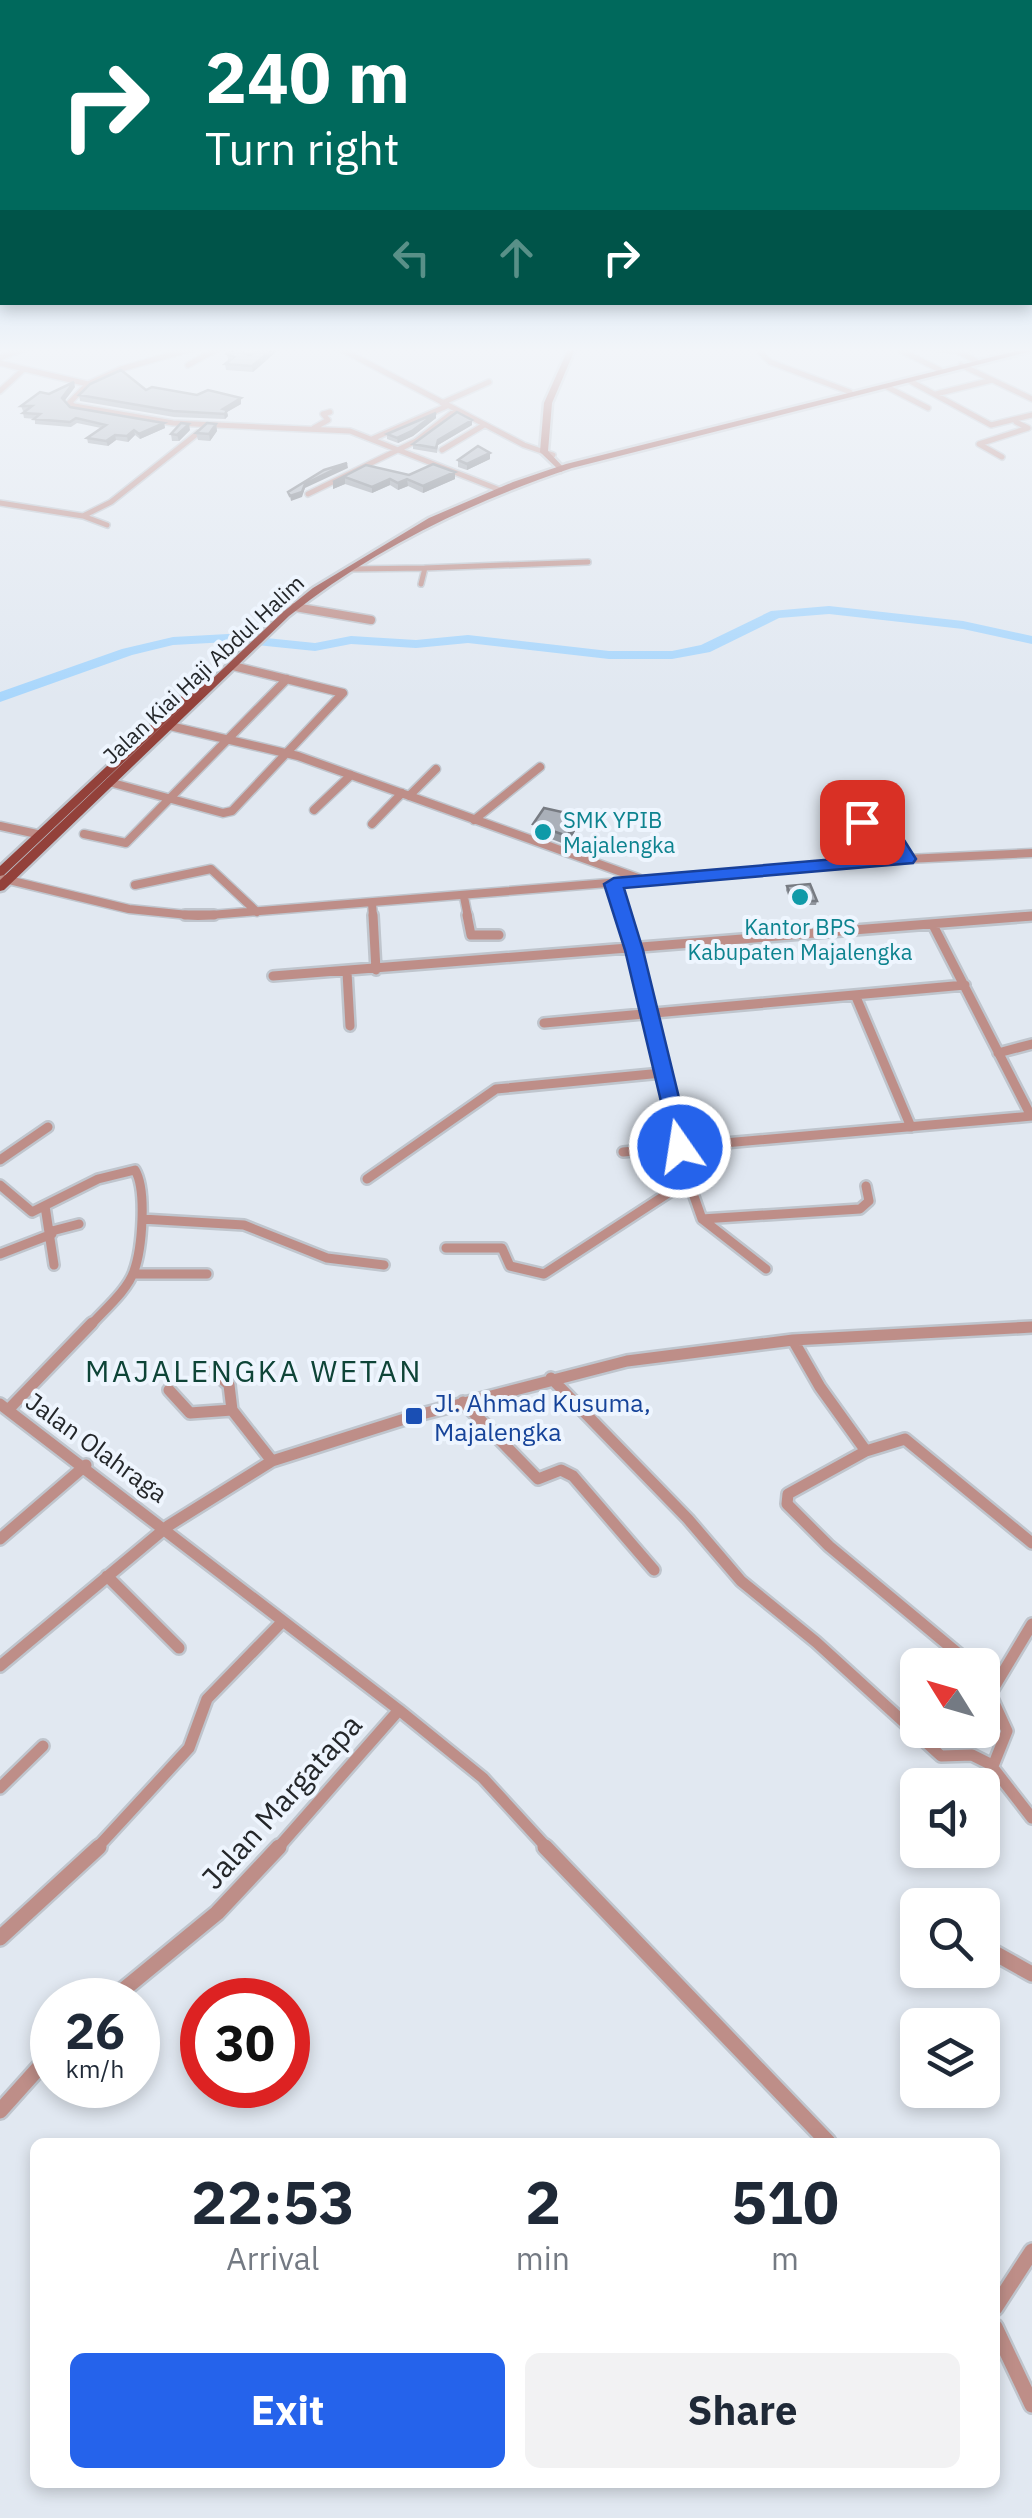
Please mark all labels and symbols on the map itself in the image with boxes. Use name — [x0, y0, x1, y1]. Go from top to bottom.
street label: Jalan Kiai Haji Abdul Halim — [96, 568, 310, 770]
pin — [820, 780, 905, 865]
place label: SMK YPIB Majalengka — [563, 805, 676, 859]
marker: SMK YPIB Majalengka — [532, 821, 554, 843]
marker: Kantor BPS Kabupaten Majalengka — [789, 886, 811, 908]
place label: Kantor BPS Kabupaten Majalengka — [688, 912, 913, 966]
position arrow — [628, 1095, 732, 1199]
district label: MAJALENGKA WETAN — [85, 1351, 423, 1390]
street label: Jalan Olahraga — [20, 1384, 174, 1510]
place label: Jl. Ahmad Kusuma, Majalengka — [434, 1386, 651, 1448]
marker: Jl. Ahmad Kusuma, Majalengka — [403, 1405, 425, 1427]
north arrow — [900, 1648, 1000, 1748]
street label: Jalan Margatapa — [192, 1705, 370, 1897]
speed limit sign: 30 — [180, 1978, 310, 2108]

